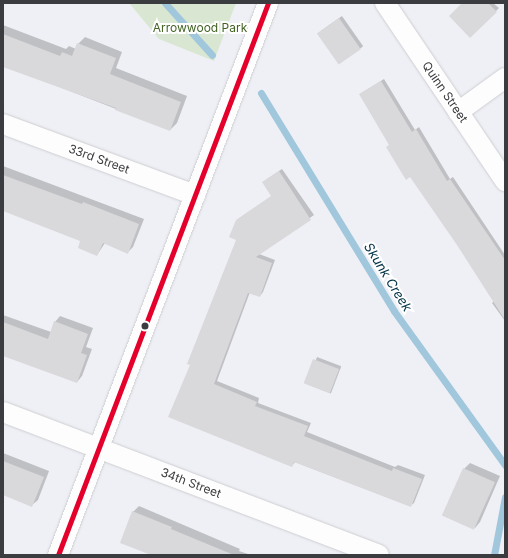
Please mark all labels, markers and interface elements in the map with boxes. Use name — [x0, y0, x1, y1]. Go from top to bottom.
park label: Arrowwood Park — [153, 21, 247, 35]
street label: Quinn Street — [419, 59, 471, 125]
street label: 33rd Street — [67, 141, 131, 177]
water label: Skunk Creek — [361, 240, 415, 314]
unlabelled marker — [140, 321, 150, 331]
street label: 34th Street — [159, 465, 223, 501]

